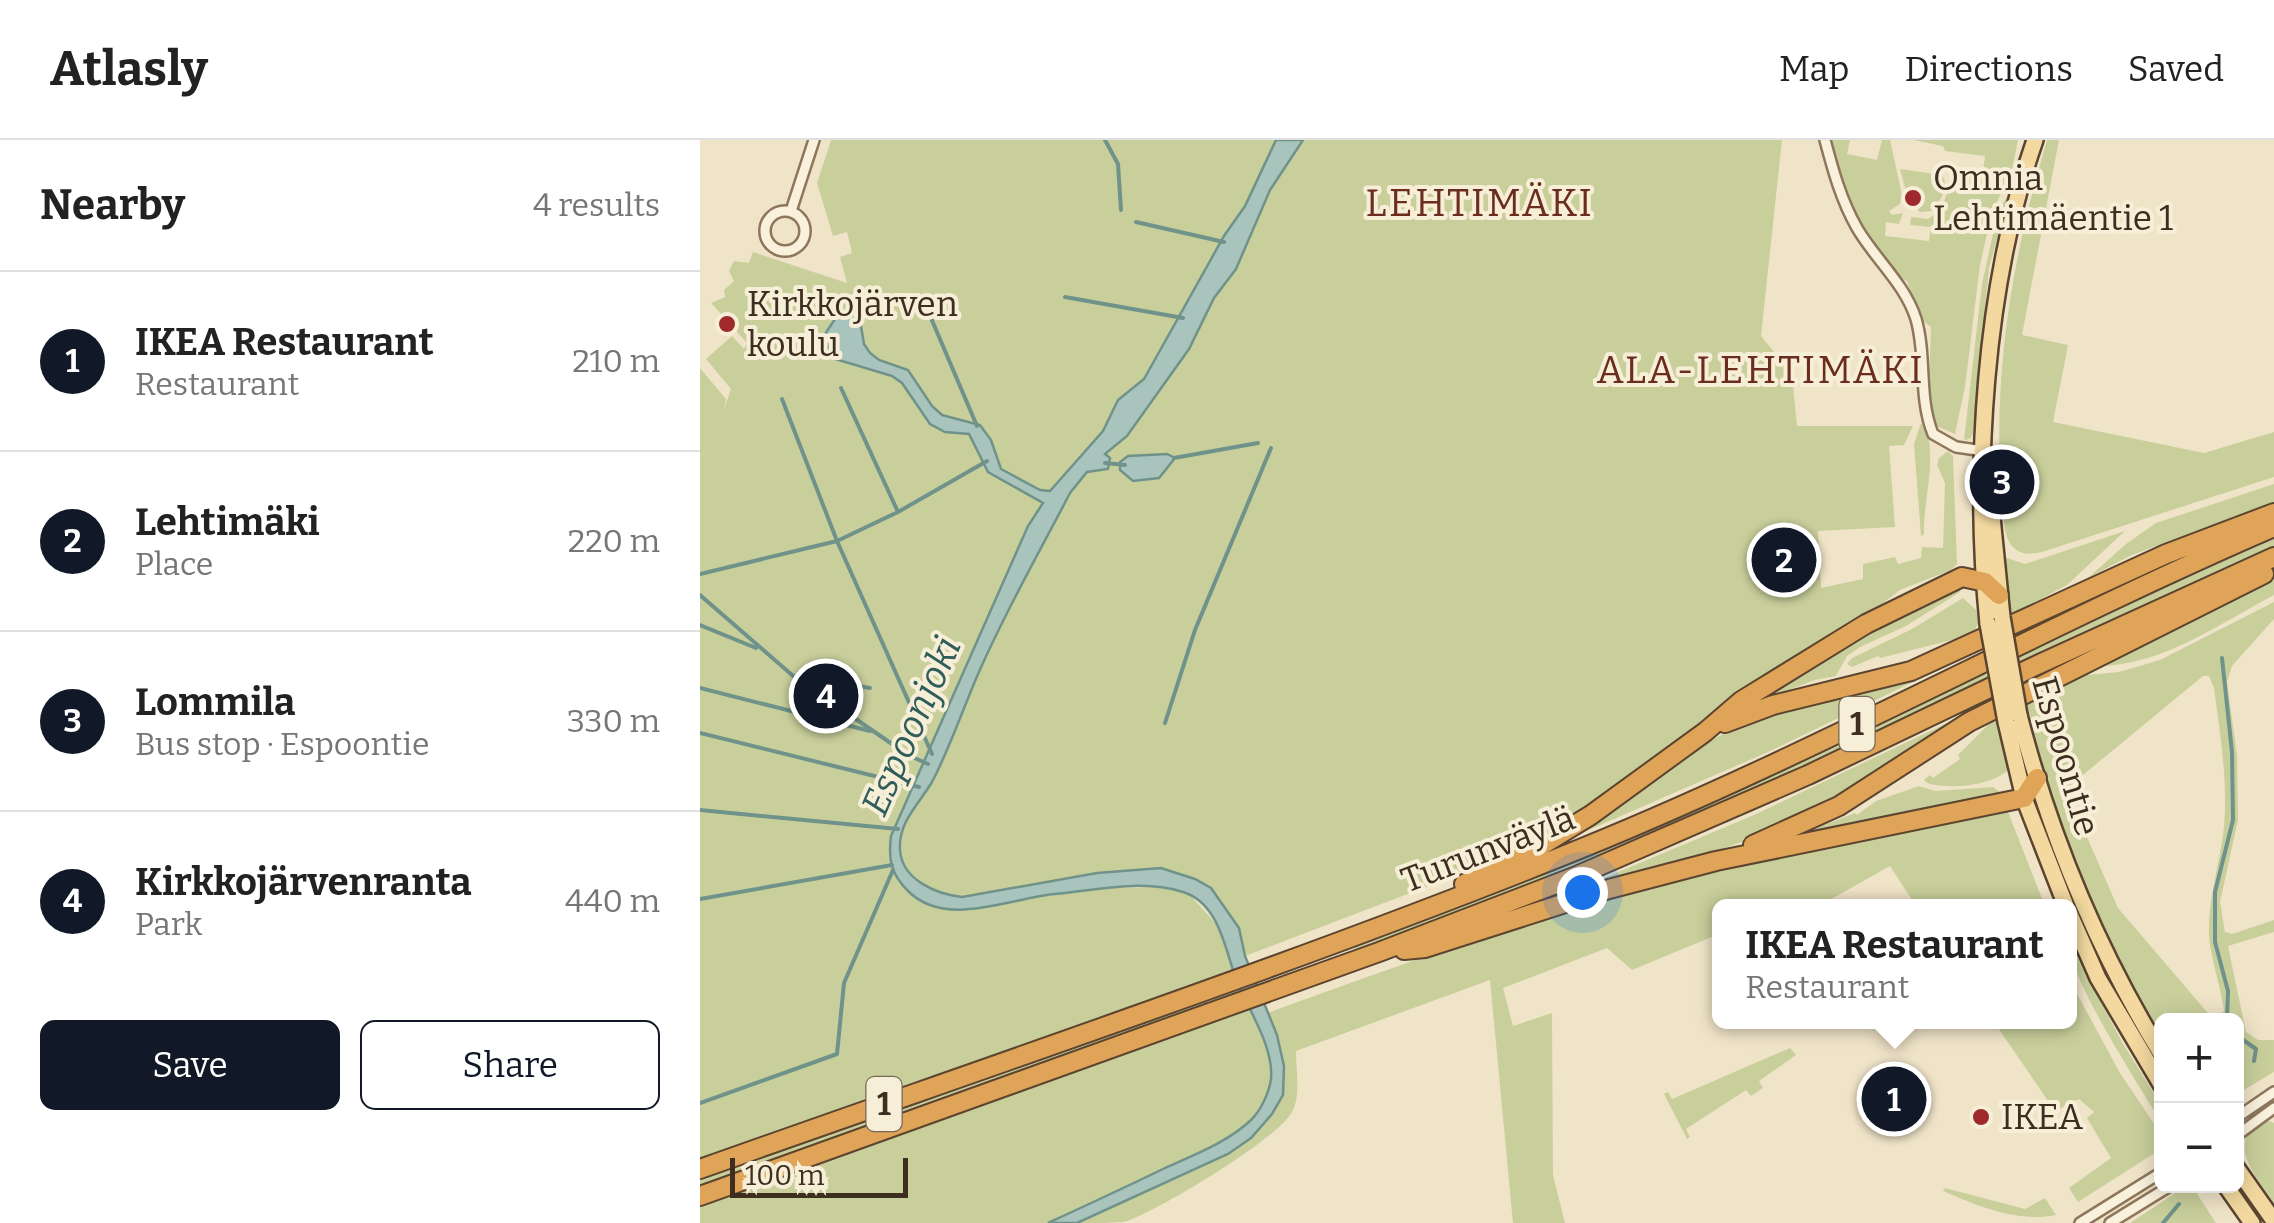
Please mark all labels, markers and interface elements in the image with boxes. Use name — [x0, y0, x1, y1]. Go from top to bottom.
text: Atlasly — [50, 40, 208, 98]
text: Map — [1779, 48, 1849, 90]
text: Directions — [1904, 48, 2073, 90]
text: Saved — [2128, 48, 2224, 90]
place label: Omnia Lehtimäentie 1 — [1933, 157, 2173, 239]
text: Nearby — [40, 180, 185, 230]
district label: LEHTIMÄKI — [1366, 180, 1594, 226]
text: 4 results — [533, 186, 660, 224]
marker: Omnia Lehtimäentie 1 — [1902, 187, 1924, 209]
place label: Kirkkojärven koulu — [747, 283, 958, 365]
marker: Kirkkojärven koulu — [716, 313, 738, 335]
text: IKEA Restaurant — [135, 319, 434, 365]
text: 1 — [66, 342, 79, 380]
text: 210 m — [572, 342, 660, 380]
district label: ALA-LEHTIMÄKI — [1597, 347, 1925, 393]
text: Restaurant — [135, 365, 299, 403]
pin: 3 — [1970, 444, 2034, 520]
text: Lehtimäki — [135, 499, 320, 545]
text: 2 — [63, 522, 82, 560]
text: 220 m — [568, 522, 660, 560]
pin: 2 — [1752, 522, 1816, 598]
text: Place — [135, 545, 213, 583]
water label: Espoonjoki — [851, 630, 971, 822]
pin: 4 — [794, 658, 858, 734]
street label: Espoontie — [2023, 672, 2109, 840]
text: Lommila — [135, 679, 295, 725]
road number: 1 — [1840, 697, 1874, 751]
text: 3 — [63, 702, 82, 740]
text: 330 m — [567, 702, 660, 740]
text: Bus stop · Espoontie — [135, 725, 429, 763]
street label: Turunväylä — [1395, 797, 1581, 901]
text: Kirkkojärvenranta — [135, 859, 472, 905]
your location — [1557, 867, 1608, 918]
text: 4 — [63, 882, 82, 920]
text: 440 m — [565, 882, 660, 920]
popup — [1712, 899, 2077, 1029]
text: Park — [135, 905, 202, 943]
text: IKEA Restaurant — [1745, 922, 2044, 968]
text: Restaurant — [1745, 968, 1909, 1006]
map controls — [2154, 1013, 2244, 1193]
button: + — [2154, 1013, 2244, 1103]
button: Save — [40, 1020, 340, 1110]
button: Share — [360, 1020, 660, 1110]
pin: 1 — [1862, 1062, 1926, 1136]
road number: 1 — [866, 1077, 902, 1131]
place label: IKEA — [2001, 1096, 2083, 1138]
button: − — [2154, 1103, 2244, 1193]
marker: IKEA — [1970, 1106, 1992, 1128]
scale bar — [730, 1153, 908, 1198]
text: 100 m — [745, 1159, 825, 1192]

